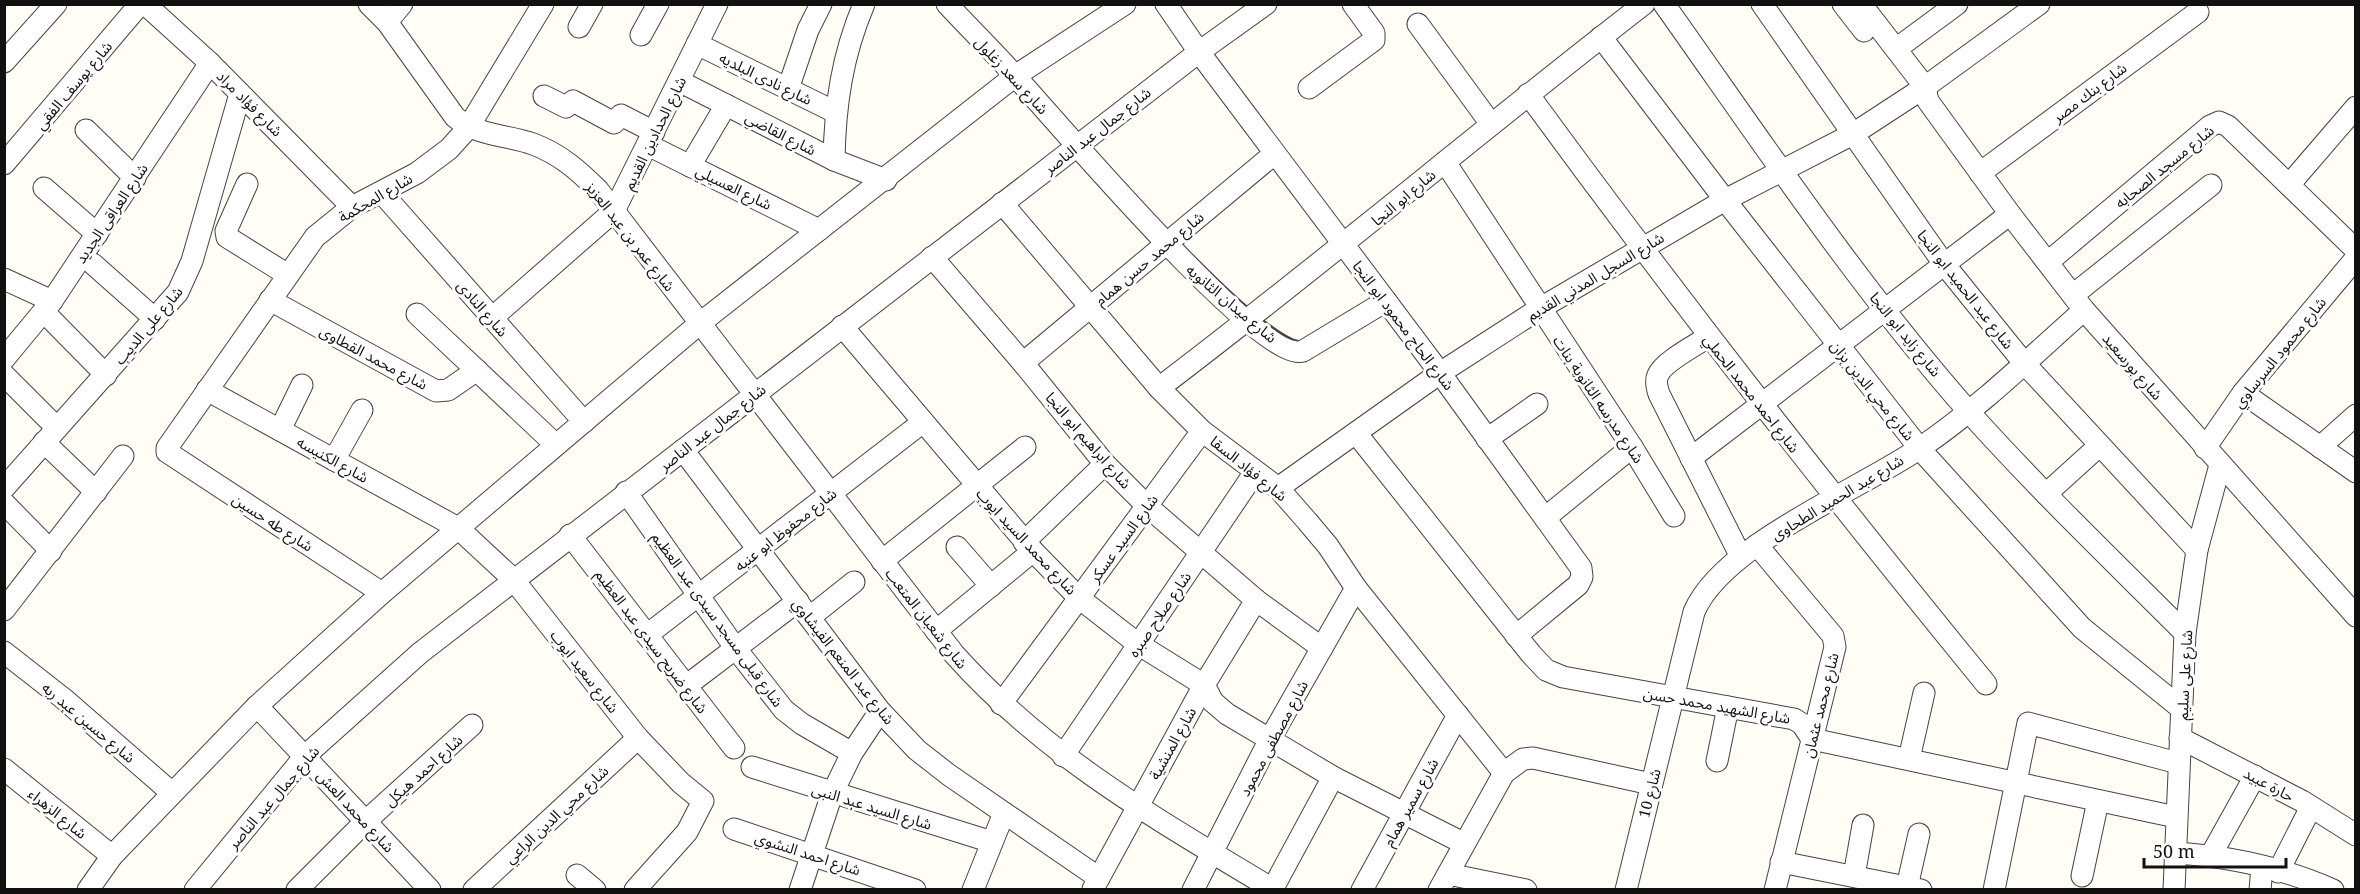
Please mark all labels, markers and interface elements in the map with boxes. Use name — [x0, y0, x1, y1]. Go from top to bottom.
street label: شارع سعد زغلول — [969, 32, 1053, 120]
street label: شارع يوسف الفقي — [30, 36, 119, 136]
street label: شارع نادى البلديه — [715, 47, 816, 112]
street label: شارع بنك مصر — [2047, 57, 2132, 129]
street label: شارع فؤاد مراد — [211, 66, 288, 143]
street label: شارع الحدادين القديم — [618, 73, 693, 194]
street label: شارع جمال عبد الناصر — [1039, 82, 1157, 181]
street label: شارع القاضي — [741, 107, 820, 162]
street label: شارع مسجد الصحابه — [2110, 120, 2220, 215]
street label: شارع العراقى الجديد — [70, 159, 155, 269]
street label: شارع العسيلي — [691, 160, 776, 217]
street label: شارع ابو النجا — [1367, 164, 1442, 232]
street label: شارع المحكمة — [334, 168, 417, 229]
street label: شارع عمر بن عبد العزيز — [579, 176, 680, 297]
street label: شارع محمد حسن همام — [1090, 206, 1210, 312]
street label: شارع عبد الحميد ابو النجا — [1911, 225, 2019, 355]
street label: شارع السجل المدني القديم — [1523, 227, 1669, 327]
street label: شارع الحاج محمود ابو النجا — [1346, 256, 1459, 396]
street label: شارع ميدان الثانويه — [1180, 259, 1282, 349]
street label: شارع النادى — [451, 276, 513, 343]
street label: شارع على الديب — [109, 281, 189, 370]
street label: شارع زايد ابو النجا — [1863, 288, 1946, 383]
street label: شارع محمود السرساوي — [2228, 292, 2332, 414]
street label: شارع محمد القطاوى — [315, 320, 431, 397]
street label: شارع بورسعيد — [2096, 328, 2168, 406]
street label: شارع احمد محمد الحملي — [1697, 330, 1805, 458]
street label: شارع مدرسه الثانوية بنات — [1546, 331, 1649, 469]
street label: شارع محي الدين بزان — [1824, 336, 1920, 446]
street label: شارع جمال عبد الناصر — [654, 379, 772, 478]
street label: شارع ابراهيم ابو النجا — [1039, 388, 1137, 495]
street label: شارع الكنيسه — [292, 431, 373, 490]
street label: شارع فؤاد السقا — [1204, 431, 1292, 508]
street label: شارع عبد الحميد الطحاوى — [1767, 449, 1909, 547]
street label: شارع محفوظ ابو عنبه — [730, 483, 842, 578]
street label: شارع محمد السيد ايوب — [970, 483, 1082, 601]
street label: شارع طه حسين — [227, 488, 317, 558]
street label: شارع السيد عسكر — [1084, 490, 1164, 589]
street label: شارع قبلى مسجد سيدى عبد العظيم — [645, 528, 788, 712]
street label: شارع شعبان المتعب — [879, 564, 973, 674]
street label: شارع ضريح سيدى عبد العظيم — [589, 565, 713, 719]
street label: شارع صلاح صبره — [1123, 567, 1198, 662]
street label: شارع عبد المنعم الفيشاوي — [786, 594, 900, 730]
street label: شارع سعيد ايوب — [544, 625, 624, 719]
street label: شارع على سليم — [2172, 629, 2199, 721]
street label: شارع محمد عثمان — [1797, 650, 1846, 760]
street label: شارع مصطفى محمود — [1234, 676, 1315, 801]
street label: شارع حسين عبد ربه — [36, 677, 140, 769]
street label: شارع الشهيد محمد حسن — [1641, 682, 1792, 731]
street label: شارع المنشية — [1144, 703, 1203, 784]
street label: شارع احمد هيكل — [380, 729, 469, 813]
street label: شارع جمال عبد الناصر — [222, 741, 326, 855]
street label: شارع سمير همام — [1378, 754, 1445, 851]
street label: شارع محي الدين الراعي — [500, 760, 615, 870]
street label: حارة عبيد — [2240, 762, 2298, 806]
street label: شارع محمد العش — [311, 766, 399, 859]
street label: شارع 10 — [1633, 766, 1668, 820]
street label: شارع السيد عبد النبى — [809, 778, 935, 837]
street label: شارع الزهراء — [23, 783, 92, 845]
street label: شارع احمد النشوي — [752, 827, 864, 882]
scale bar — [2144, 831, 2286, 869]
text: 50 m — [2153, 839, 2195, 863]

